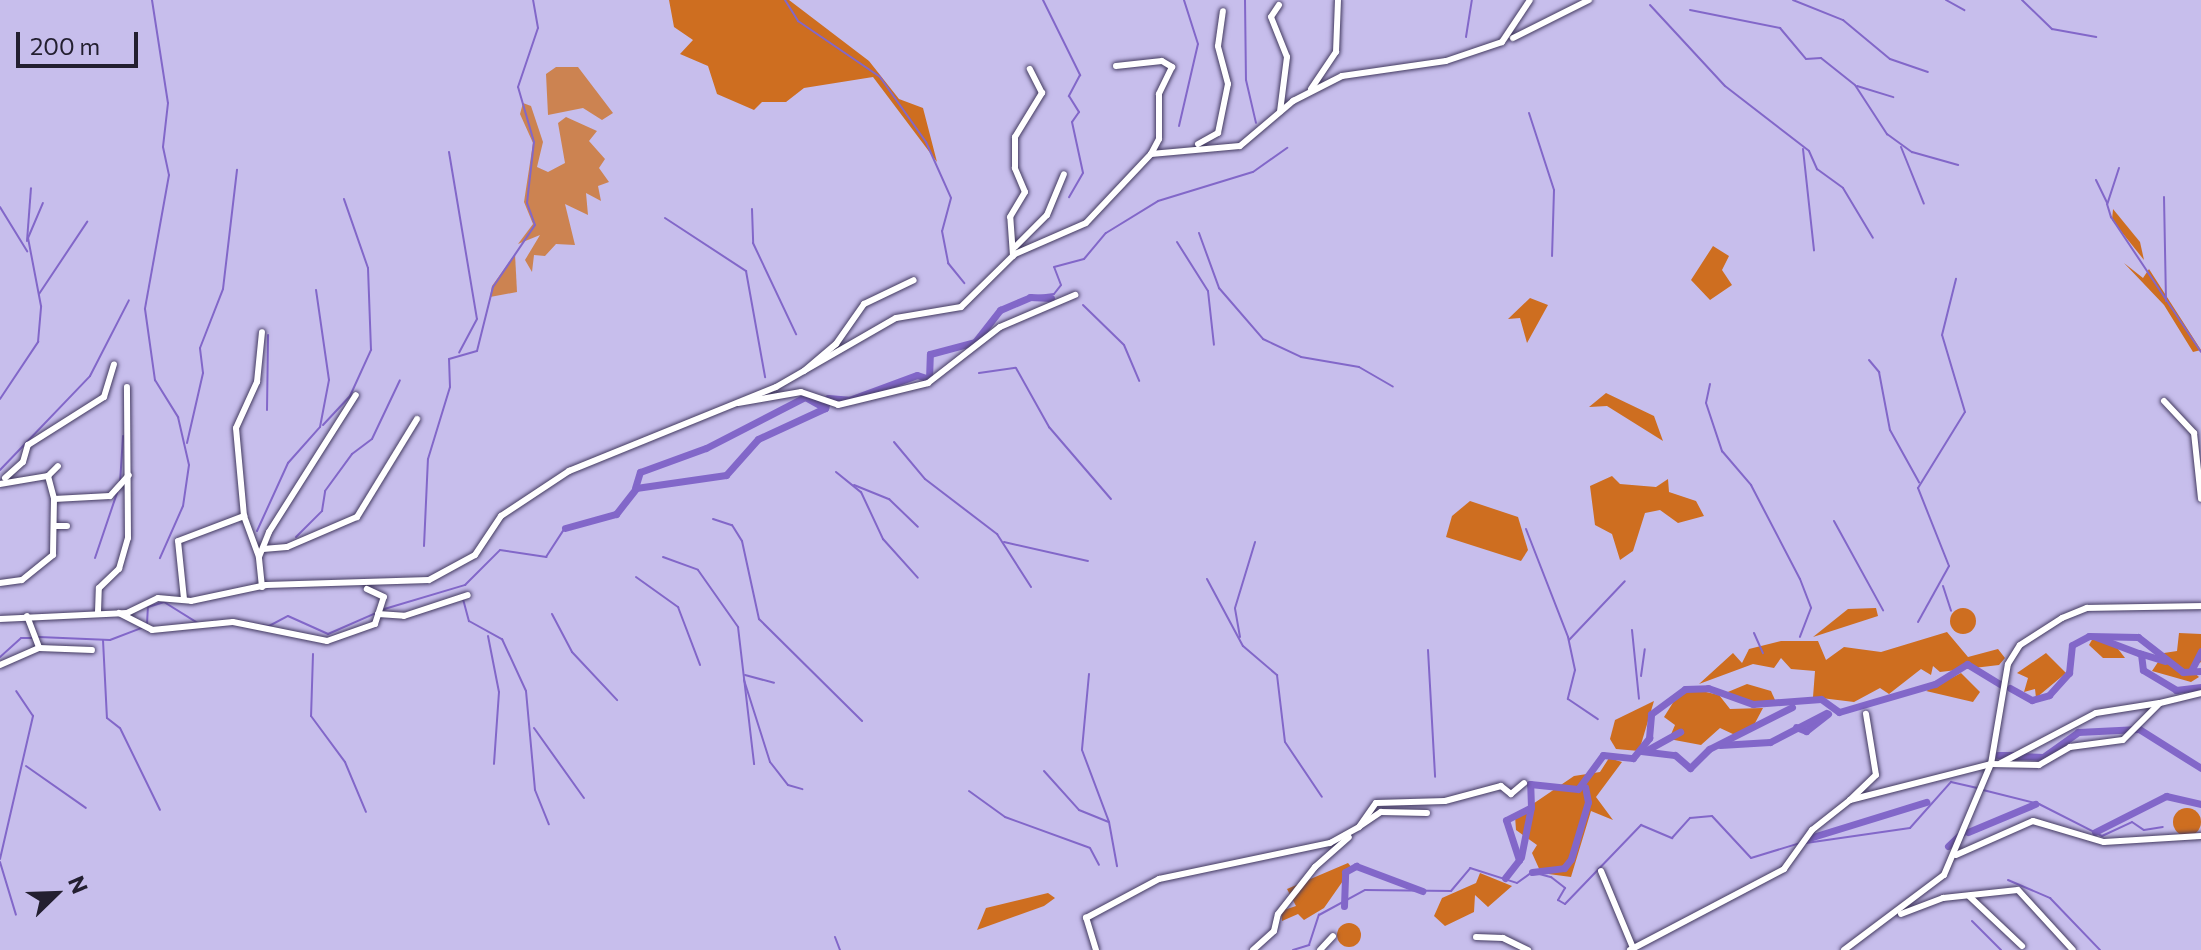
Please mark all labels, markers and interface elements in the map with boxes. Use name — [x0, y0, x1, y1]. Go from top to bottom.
scale bar — [20, 16, 142, 66]
text: 200 m — [30, 31, 100, 60]
north arrow — [16, 854, 96, 934]
text: N — [63, 872, 94, 897]

